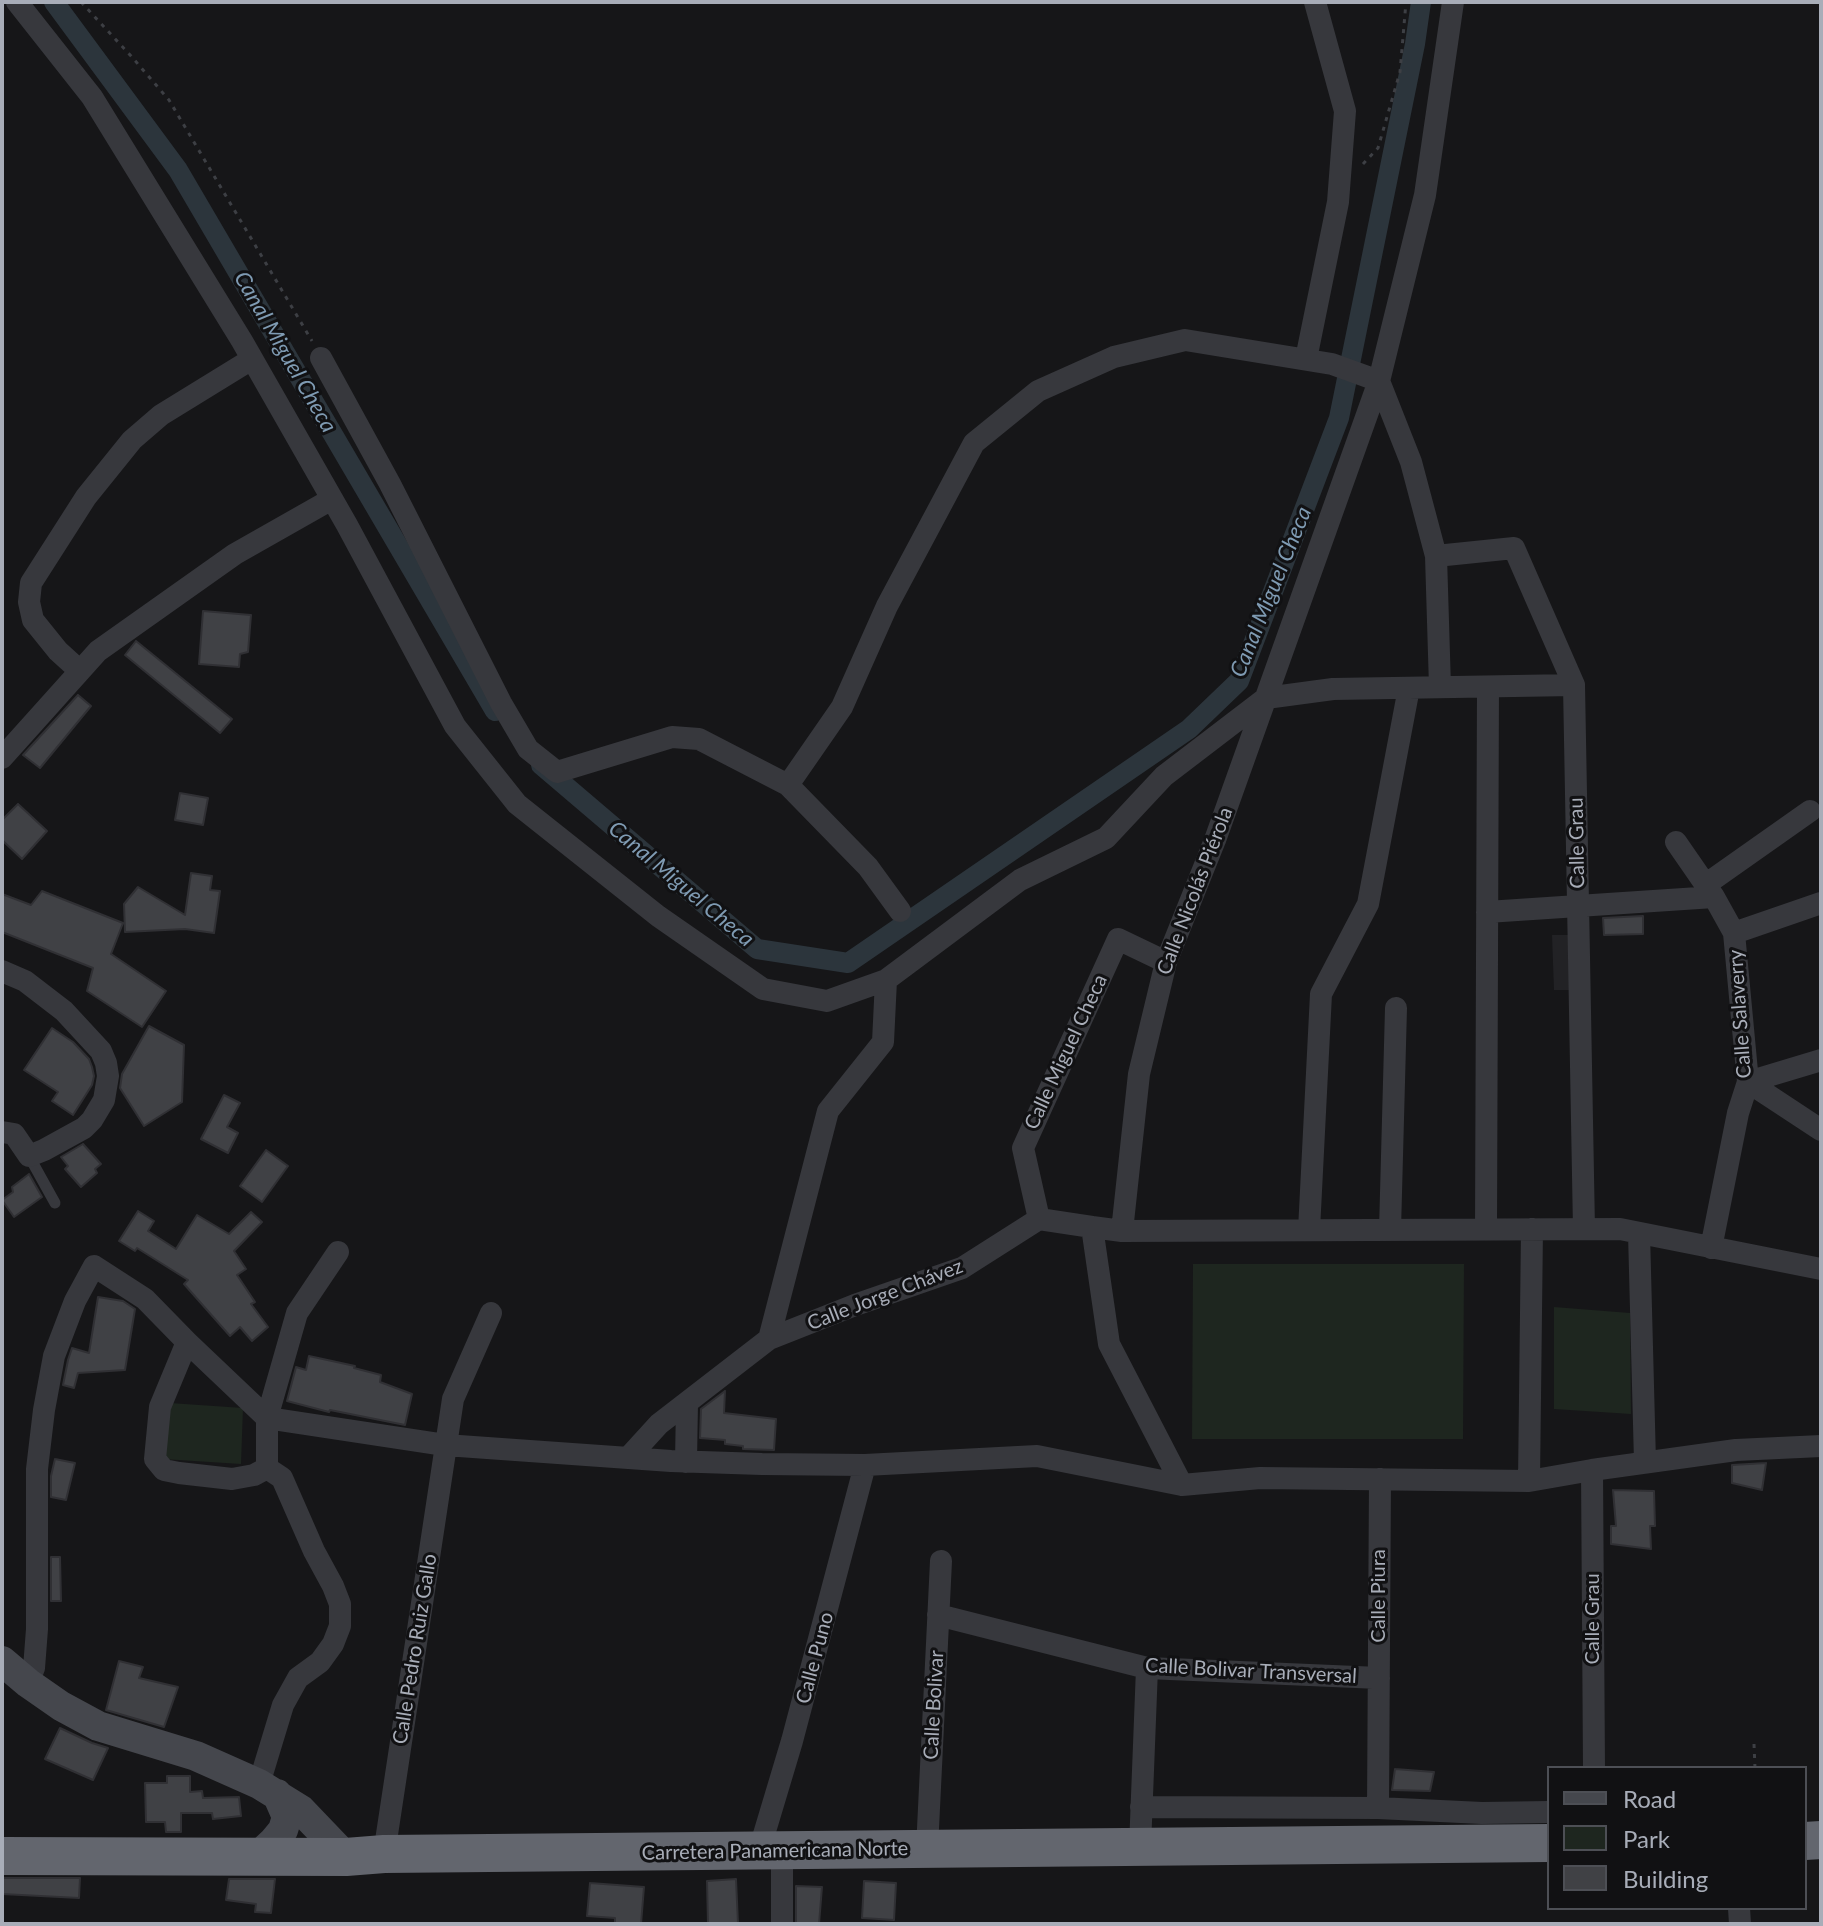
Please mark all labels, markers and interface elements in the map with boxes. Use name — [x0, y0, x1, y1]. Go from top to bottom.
water label: Canal Miguel Checa — [228, 267, 342, 437]
water label: Canal Miguel Checa — [1225, 503, 1317, 681]
street label: Calle Grau — [1564, 797, 1590, 889]
street label: Calle Nicolás Piérola — [1152, 804, 1238, 978]
water label: Canal Miguel Checa — [603, 816, 759, 952]
street label: Calle Salaverry — [1724, 949, 1756, 1079]
street label: Calle Miguel Checa — [1020, 971, 1112, 1133]
street label: Calle Jorge Chávez — [804, 1254, 966, 1336]
street label: Calle Piura — [1367, 1549, 1391, 1643]
street label: Calle Pedro Ruiz Gallo — [388, 1552, 442, 1746]
street label: Calle Grau — [1581, 1573, 1605, 1665]
street label: Calle Puno — [791, 1610, 839, 1706]
street label: Calle Bolivar — [919, 1650, 949, 1760]
street label: Calle Bolivar Transversal — [1145, 1653, 1357, 1689]
legend — [1547, 1766, 1807, 1910]
text: Road — [1623, 1784, 1676, 1813]
text: Park — [1623, 1824, 1670, 1853]
street label: Carretera Panamericana Norte — [642, 1837, 908, 1865]
text: Building — [1623, 1864, 1708, 1893]

